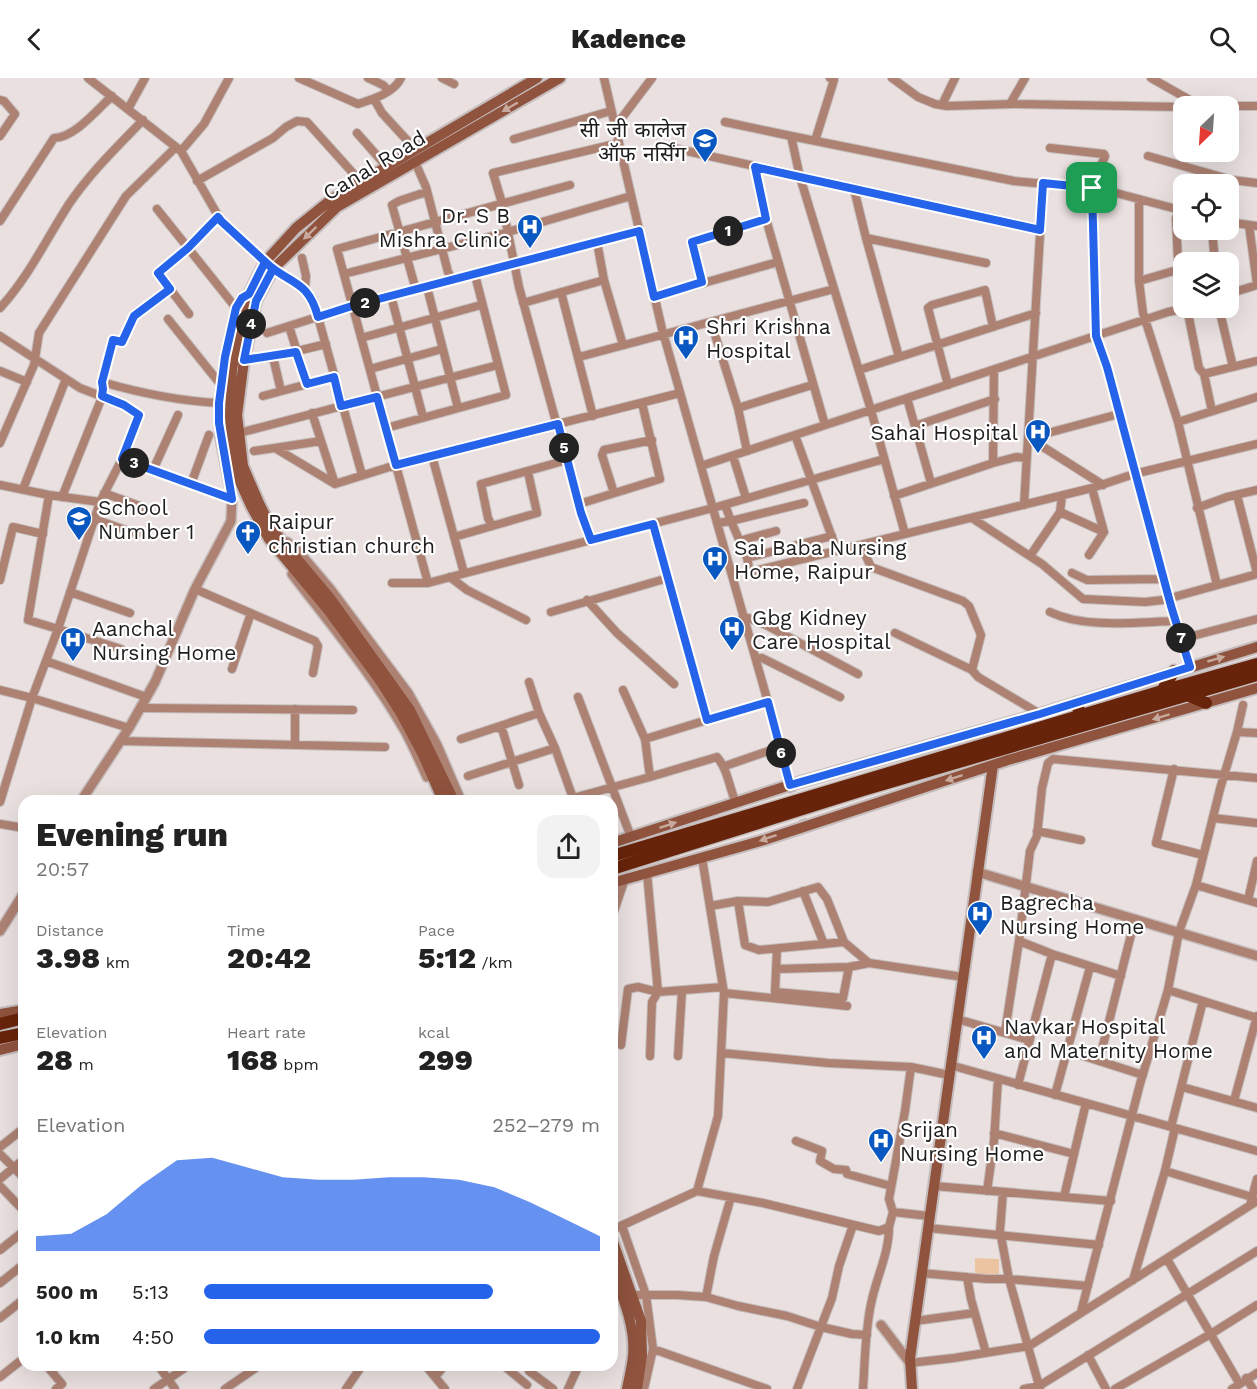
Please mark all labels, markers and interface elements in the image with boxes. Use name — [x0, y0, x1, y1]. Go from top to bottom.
icon: back — [18, 23, 51, 56]
text: Kadence — [571, 23, 686, 55]
icon: search — [1206, 23, 1239, 56]
north arrow — [1173, 96, 1239, 162]
map controls — [1173, 96, 1239, 318]
one-way arrow — [501, 102, 518, 112]
place label: सी जी कालेज ऑफ नर्सिंग — [580, 117, 687, 166]
street label: Canal Road — [318, 125, 430, 205]
school or university icon: सी जी कालेज ऑफ नर्सिंग — [690, 126, 720, 164]
pin — [1066, 162, 1117, 213]
icon: arrive — [1075, 171, 1108, 204]
button: locate — [1173, 174, 1239, 240]
place label: Dr. S B Mishra Clinic — [379, 203, 510, 252]
hospital icon: Dr. S B Mishra Clinic — [515, 212, 545, 250]
pin: 1 — [713, 216, 743, 246]
text: 1 — [725, 221, 731, 240]
one-way arrow — [303, 225, 317, 239]
button: layers — [1173, 252, 1239, 318]
pin: 2 — [350, 288, 380, 318]
text: 2 — [360, 293, 370, 312]
pin: 4 — [236, 309, 266, 339]
text: 4 — [246, 314, 256, 333]
place label: Shri Krishna Hospital — [706, 314, 831, 363]
hospital icon: Shri Krishna Hospital — [671, 323, 701, 361]
hospital icon: Sahai Hospital — [1023, 417, 1053, 455]
place label: Sahai Hospital — [870, 420, 1019, 445]
pin: 5 — [549, 433, 579, 463]
text: 5 — [559, 438, 569, 457]
pin: 3 — [119, 448, 149, 478]
text: 3 — [129, 453, 139, 472]
place label: School Number 1 — [98, 495, 195, 544]
school or university icon: School Number 1 — [64, 504, 94, 542]
place label: Raipur christian church — [268, 509, 435, 558]
church icon: Raipur christian church — [233, 518, 263, 556]
place label: Sai Baba Nursing Home, Raipur — [734, 535, 907, 584]
hospital icon: Sai Baba Nursing Home, Raipur — [700, 544, 730, 582]
place label: Gbg Kidney Care Hospital — [752, 605, 891, 654]
hospital icon: Gbg Kidney Care Hospital — [717, 614, 747, 652]
place label: Aanchal Nursing Home — [92, 616, 236, 665]
pin: 7 — [1166, 623, 1196, 653]
hospital icon: Aanchal Nursing Home — [58, 625, 88, 663]
text: 7 — [1176, 628, 1186, 647]
one-way arrow — [1207, 654, 1225, 663]
one-way arrow — [1152, 713, 1170, 722]
pin: 6 — [766, 738, 796, 768]
text: 6 — [776, 743, 786, 762]
one-way arrow — [945, 774, 963, 783]
text: Evening run — [36, 815, 228, 854]
button: share — [537, 815, 600, 878]
one-way arrow — [659, 820, 677, 829]
one-way arrow — [759, 834, 777, 844]
text: 20:57 — [36, 857, 89, 881]
place label: Bagrecha Nursing Home — [1000, 890, 1144, 939]
hospital icon: Bagrecha Nursing Home — [965, 899, 995, 937]
text: Distance — [36, 921, 104, 940]
text: Time — [227, 921, 265, 940]
text: Pace — [418, 921, 455, 940]
text: 3.98 — [36, 940, 100, 975]
text: 20:42 — [227, 940, 311, 975]
text: 5:12 — [418, 940, 476, 975]
text: km — [100, 953, 130, 972]
text: /km — [476, 953, 513, 972]
place label: Navkar Hospital and Maternity Home — [1004, 1014, 1213, 1063]
text: Elevation — [36, 1023, 107, 1042]
text: Heart rate — [227, 1023, 306, 1042]
text: kcal — [418, 1023, 450, 1042]
hospital icon: Navkar Hospital and Maternity Home — [969, 1023, 999, 1061]
text: 28 — [36, 1042, 73, 1077]
text: 168 — [227, 1042, 278, 1077]
text: 299 — [418, 1042, 473, 1077]
text: m — [73, 1055, 94, 1074]
text: bpm — [278, 1055, 319, 1074]
text: Elevation — [36, 1113, 125, 1137]
text: 252–279 m — [492, 1113, 600, 1137]
place label: Srijan Nursing Home — [900, 1117, 1044, 1166]
hospital icon: Srijan Nursing Home — [866, 1126, 896, 1164]
text: 500 m — [36, 1280, 98, 1304]
text: 5:13 — [132, 1280, 169, 1304]
text: 1.0 km — [36, 1325, 100, 1349]
text: 4:50 — [132, 1325, 174, 1349]

